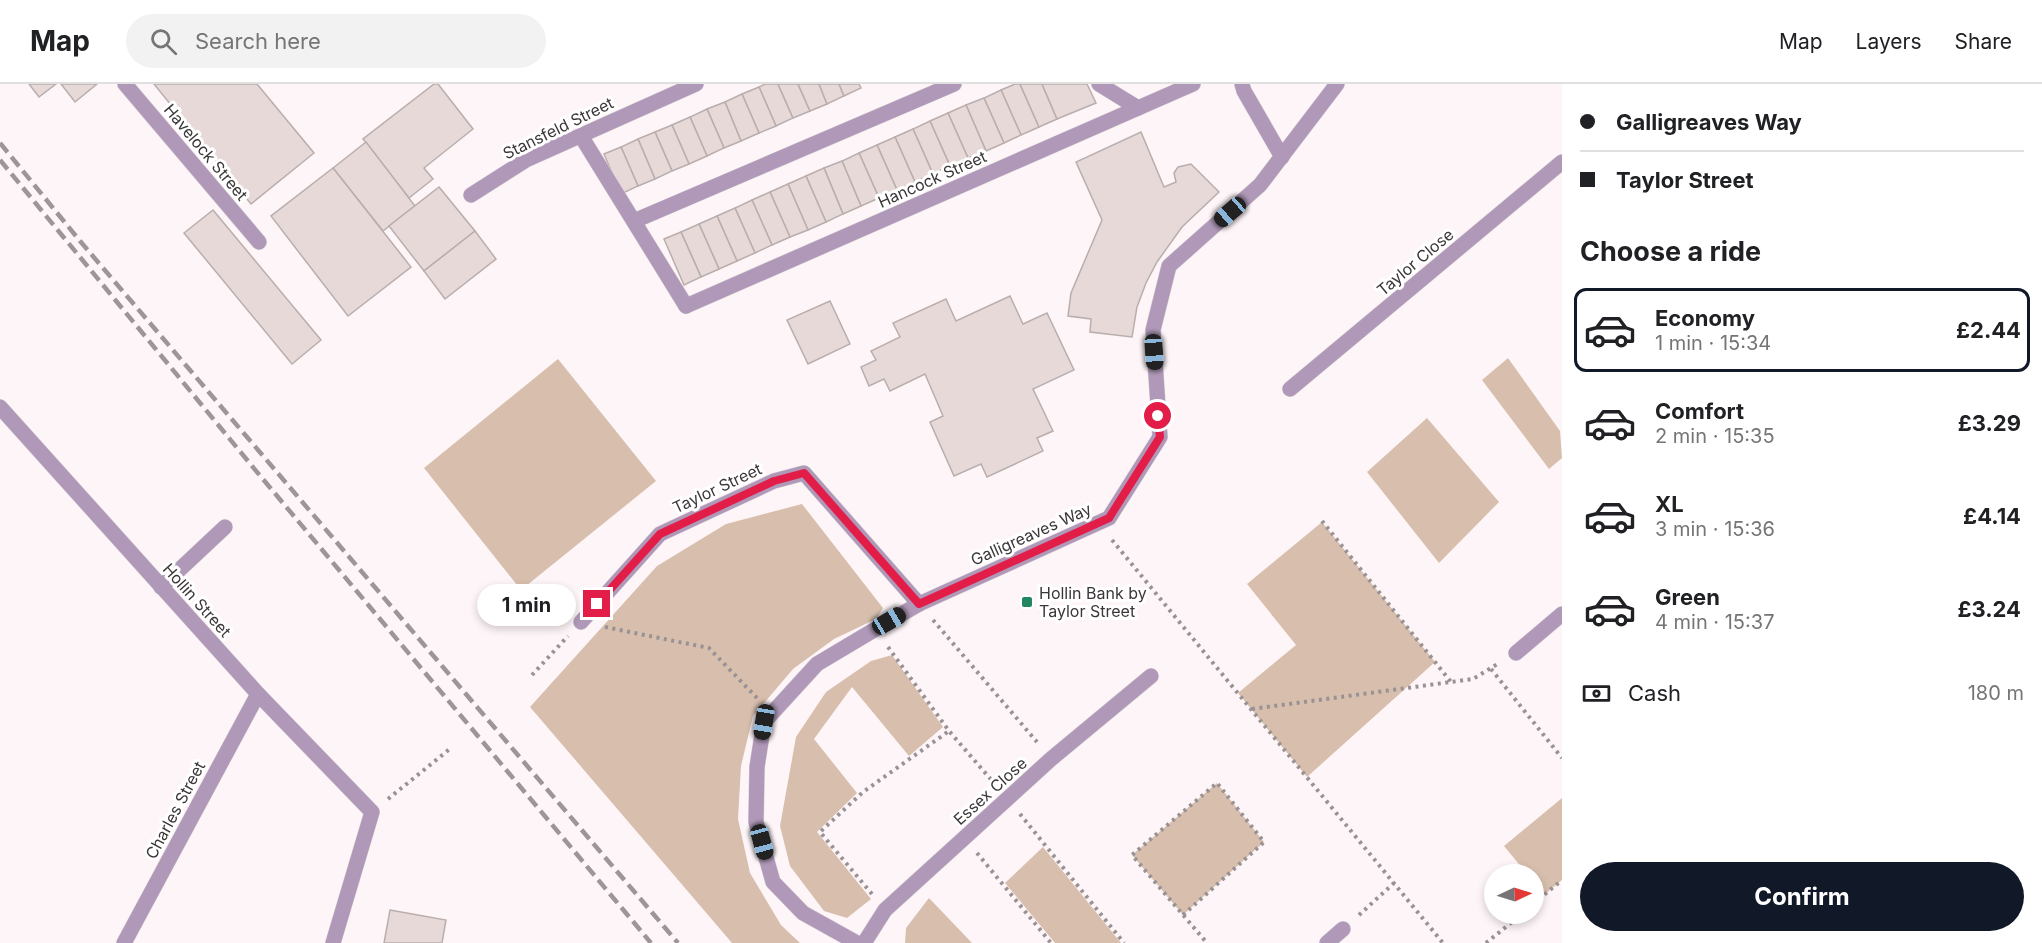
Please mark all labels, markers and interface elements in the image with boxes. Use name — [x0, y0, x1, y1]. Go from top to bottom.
search box — [126, 14, 546, 68]
text: Map — [30, 24, 90, 58]
icon: search — [147, 25, 180, 58]
text: Search here — [195, 28, 321, 54]
text: Map — [1779, 29, 1823, 54]
text: Layers — [1856, 29, 1922, 54]
text: Share — [1955, 29, 2012, 54]
street label: Stansfeld Street — [499, 93, 617, 163]
street label: Havelock Street — [160, 100, 252, 204]
text: Galligreaves Way — [1616, 109, 1802, 135]
street label: Hancock Street — [875, 146, 989, 212]
text: Taylor Street — [1616, 167, 1754, 193]
car — [1211, 193, 1249, 231]
street label: Taylor Close — [1373, 224, 1457, 300]
text: Choose a ride — [1580, 235, 1761, 268]
icon: car — [1583, 303, 1637, 357]
text: Economy — [1655, 305, 1755, 331]
text: £2.44 — [1956, 317, 2021, 343]
text: 1 min · 15:34 — [1655, 331, 1771, 355]
car — [1144, 333, 1164, 371]
icon: car — [1583, 396, 1637, 450]
text: Comfort — [1655, 398, 1744, 424]
route start — [1144, 402, 1171, 429]
text: £3.29 — [1958, 410, 2021, 436]
text: 2 min · 15:35 — [1655, 424, 1775, 448]
street label: Taylor Street — [669, 459, 765, 517]
icon: car — [1583, 489, 1637, 543]
text: XL — [1655, 491, 1684, 517]
street label: Galligreaves Way — [968, 498, 1094, 570]
text: £4.14 — [1963, 503, 2021, 529]
text: 3 min · 15:36 — [1655, 517, 1775, 541]
street label: Hollin Street — [159, 559, 235, 641]
icon: car — [1583, 582, 1637, 636]
callout: 1 min — [477, 583, 576, 625]
place label: Hollin Bank by Taylor Street — [1039, 583, 1147, 621]
text: Green — [1655, 584, 1720, 610]
route end — [583, 590, 610, 617]
text: 1 min — [502, 593, 551, 617]
marker: Hollin Bank by Taylor Street — [1020, 595, 1034, 609]
text: £3.24 — [1957, 596, 2021, 622]
car — [869, 604, 909, 638]
text: 4 min · 15:37 — [1655, 610, 1774, 634]
icon: cash — [1580, 677, 1613, 710]
text: Cash — [1628, 680, 1681, 706]
text: 180 m — [1968, 681, 2024, 705]
car — [752, 703, 776, 741]
street label: Essex Close — [949, 753, 1031, 829]
street label: Charles Street — [141, 758, 209, 862]
car — [749, 822, 775, 862]
button: Confirm — [1580, 862, 2024, 931]
north arrow — [1484, 864, 1544, 924]
map controls — [1484, 864, 1544, 924]

